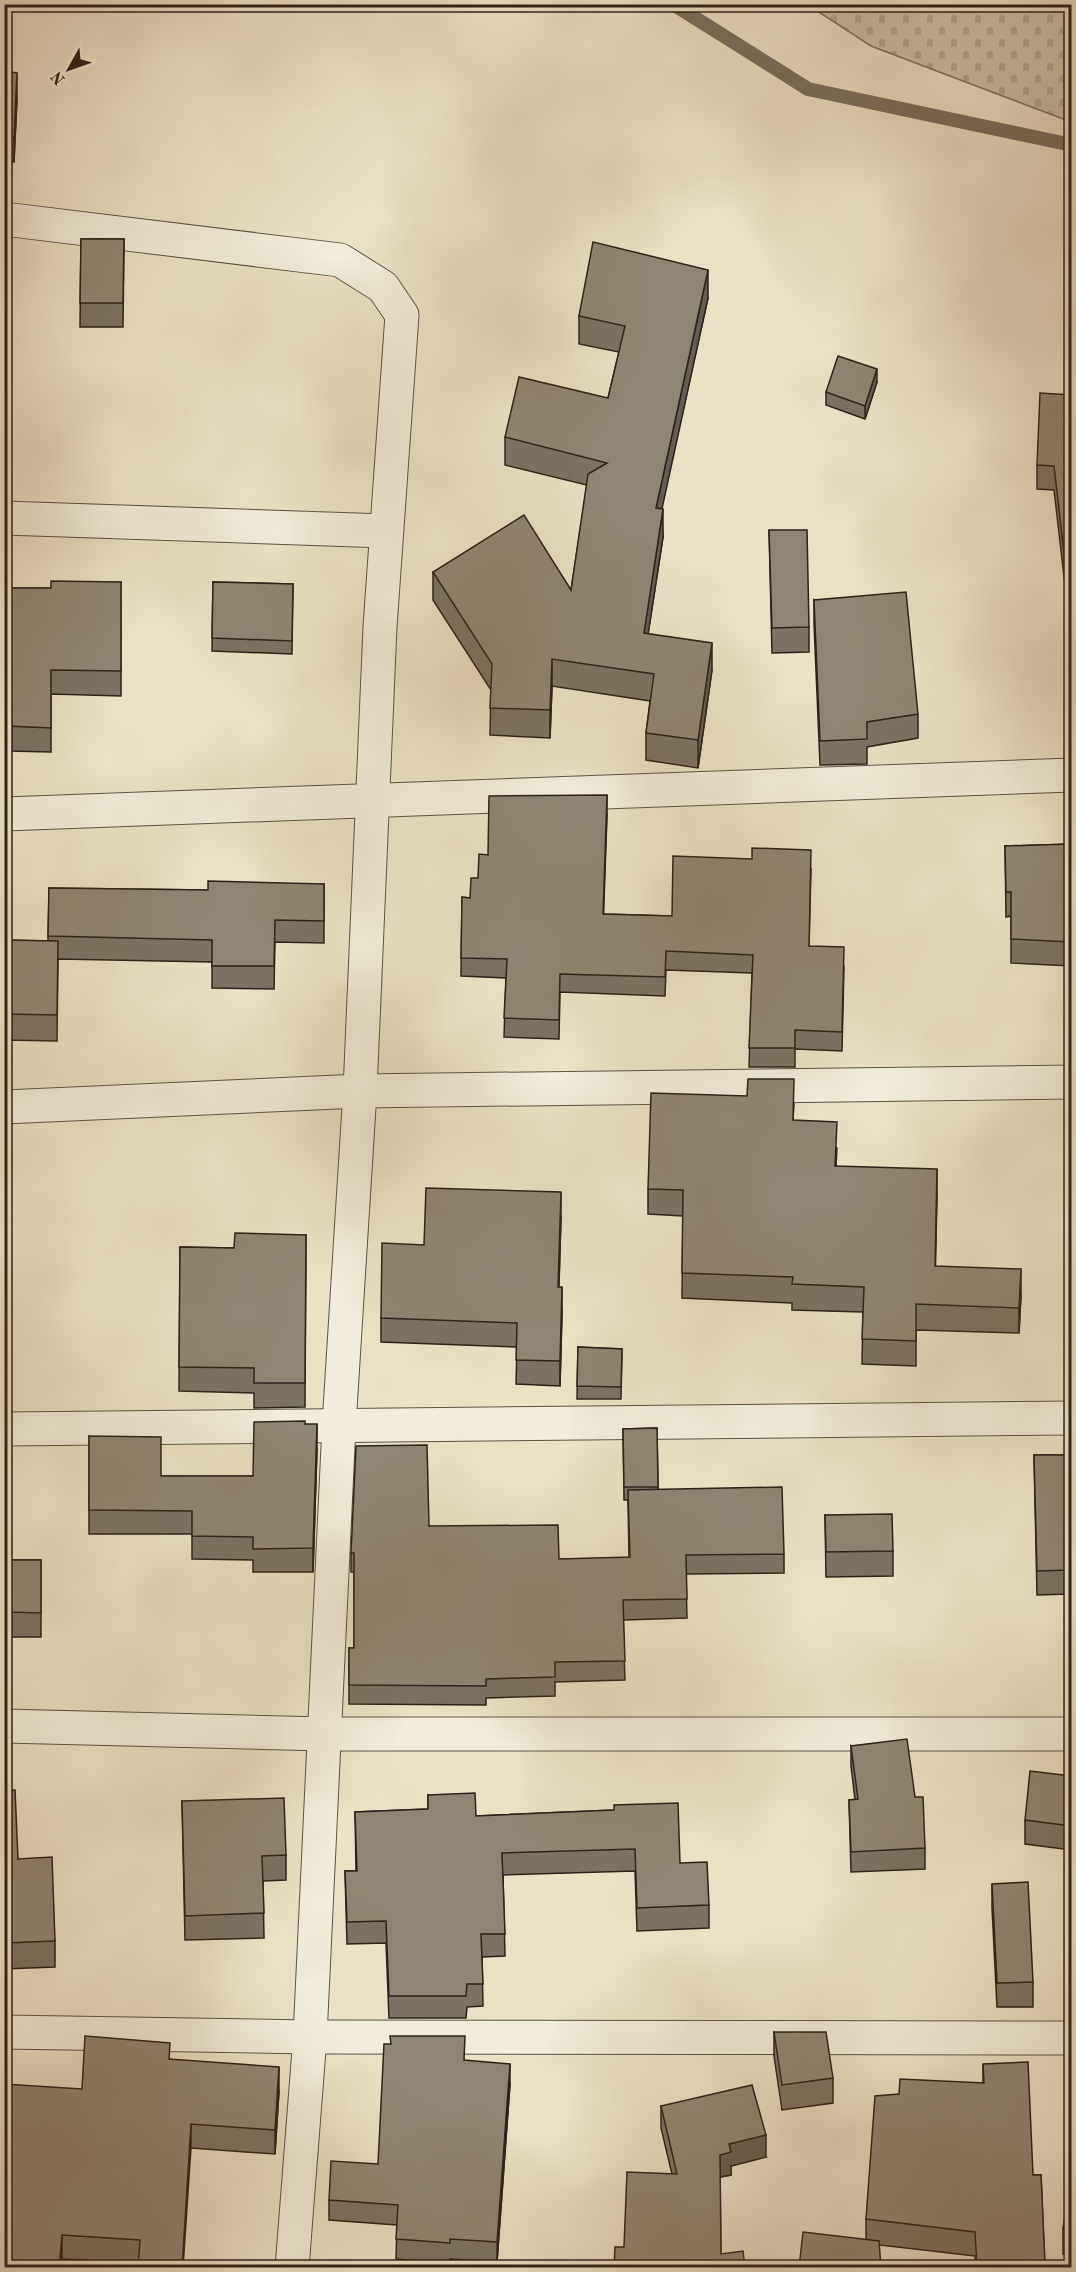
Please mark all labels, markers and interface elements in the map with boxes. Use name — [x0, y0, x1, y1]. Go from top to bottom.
north arrow — [39, 39, 99, 99]
text: N — [48, 67, 69, 87]

